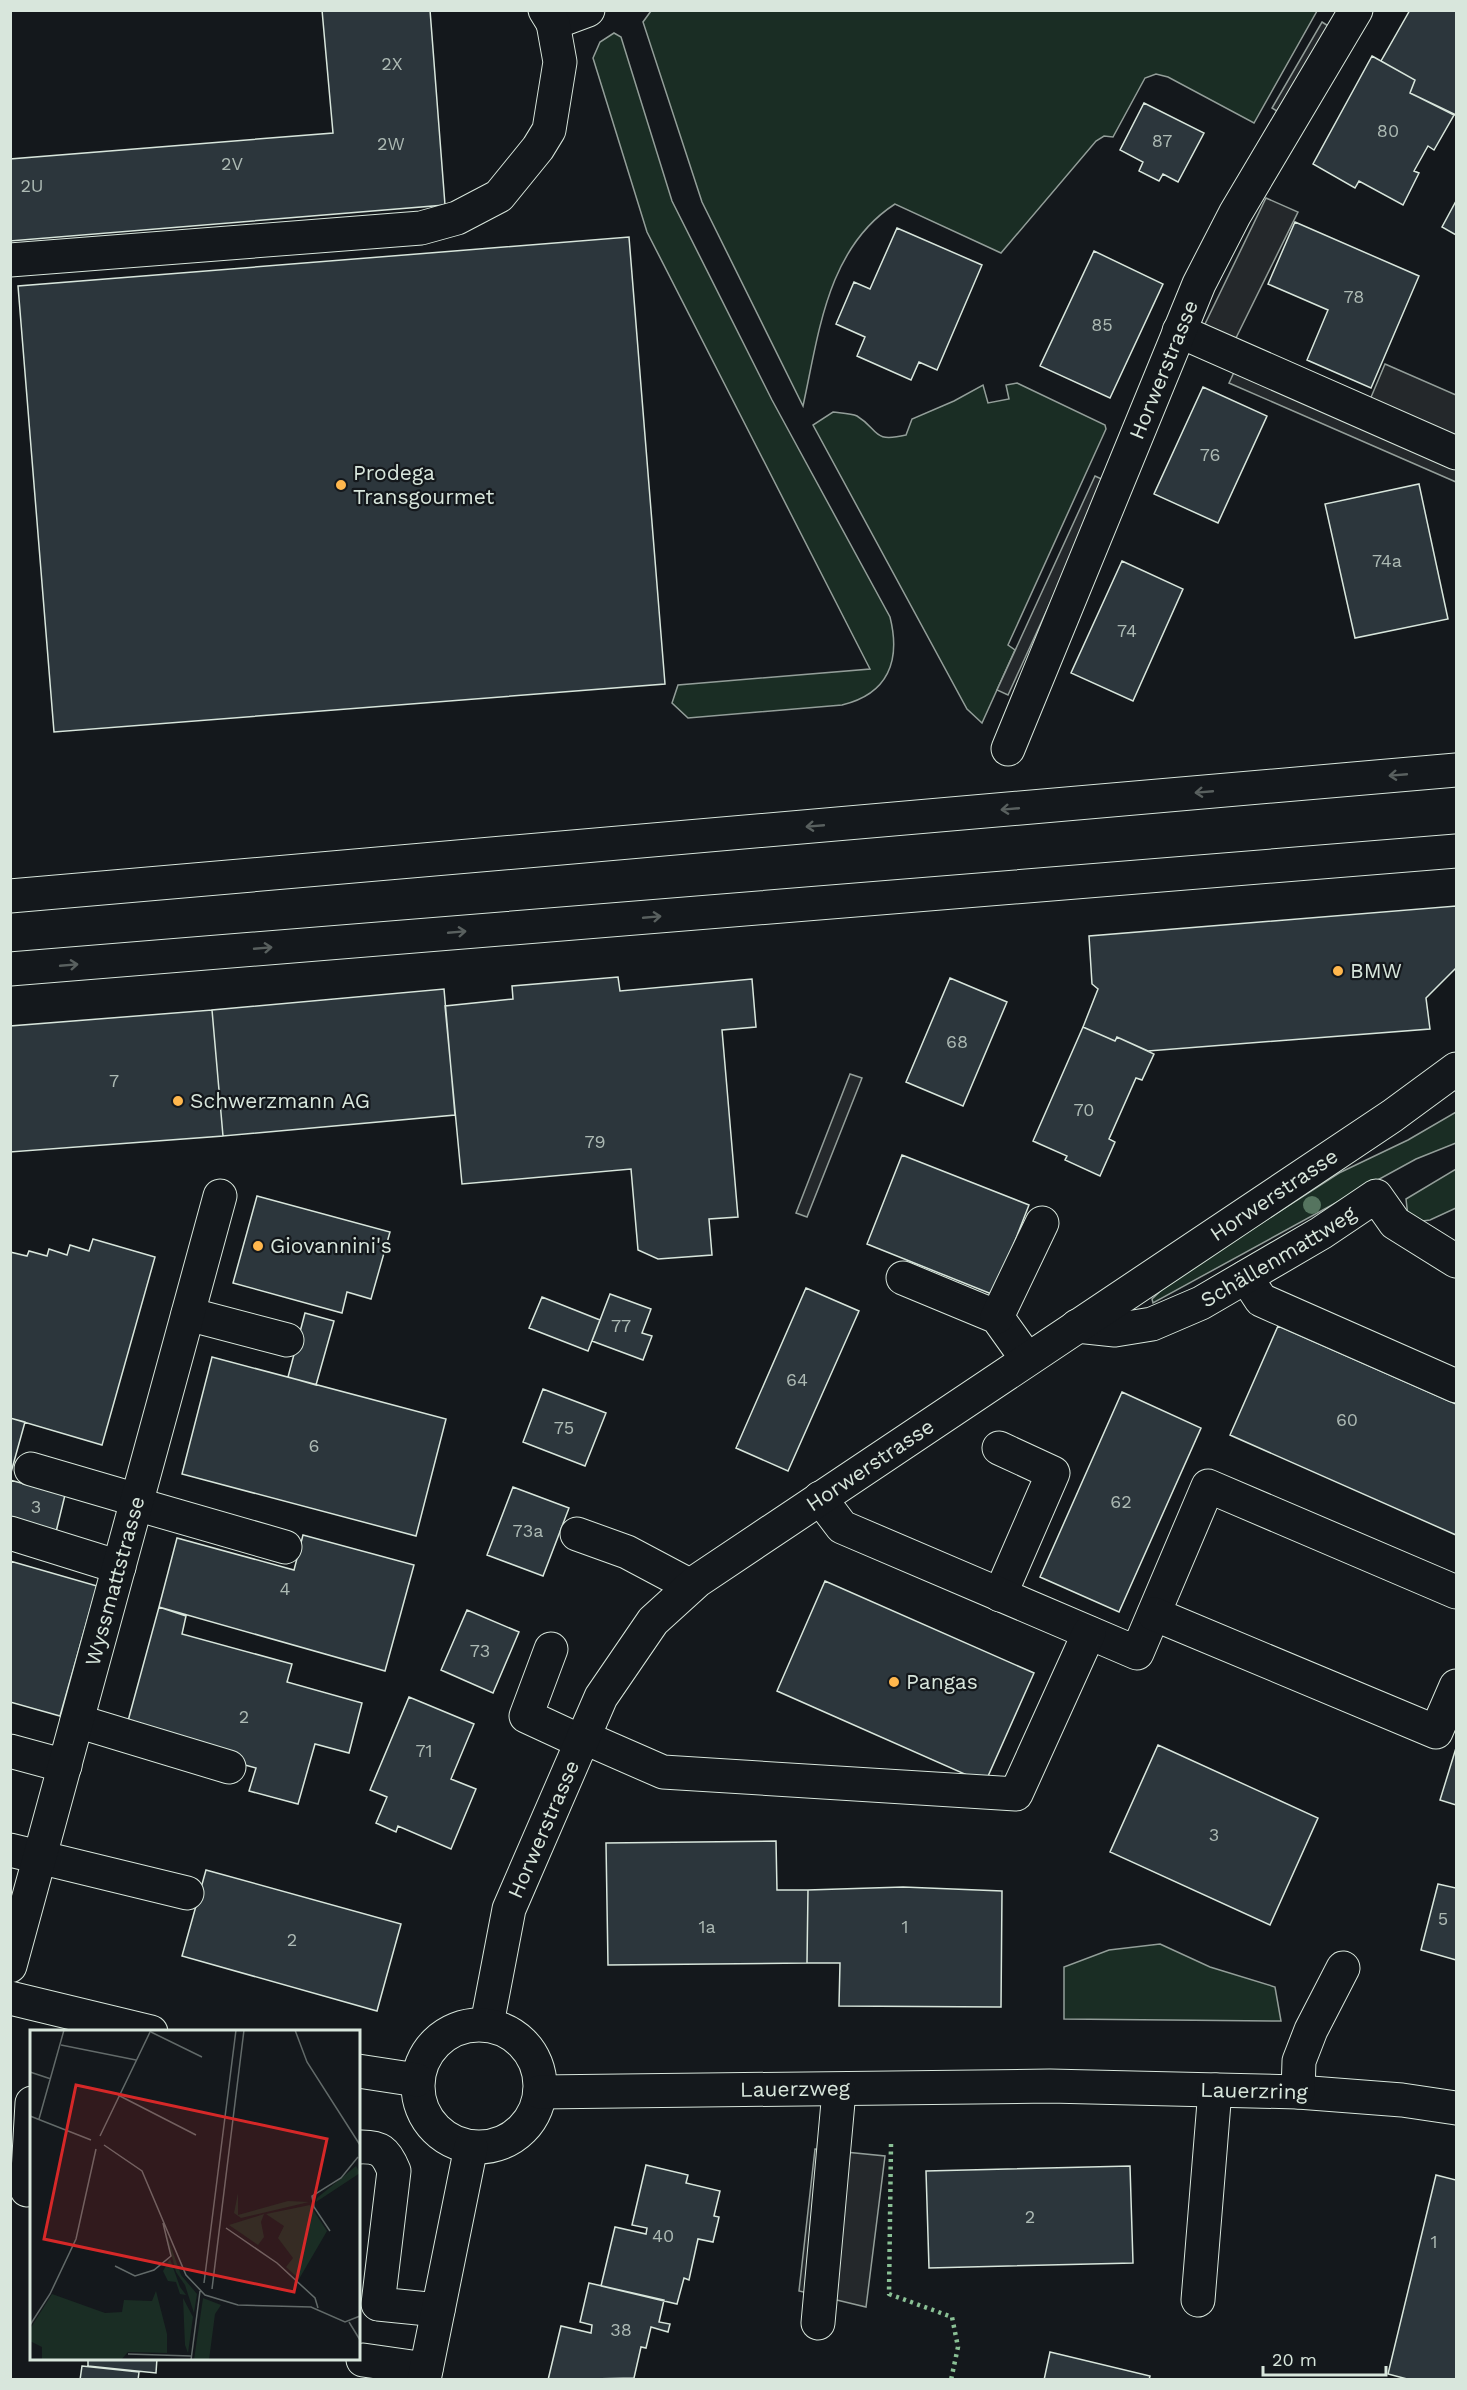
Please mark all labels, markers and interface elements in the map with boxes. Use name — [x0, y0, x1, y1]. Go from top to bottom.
house number: 2X — [381, 53, 403, 74]
house number: 80 — [1377, 120, 1399, 141]
house number: 87 — [1152, 130, 1172, 151]
house number: 2W — [377, 133, 405, 154]
house number: 2V — [221, 153, 243, 174]
house number: 2U — [20, 175, 44, 196]
house number: 78 — [1344, 286, 1364, 307]
street label: Horwerstrasse — [1124, 296, 1203, 443]
house number: 85 — [1091, 314, 1113, 335]
house number: 76 — [1200, 444, 1220, 465]
place label: Prodega Transgourmet — [353, 460, 495, 509]
marker: Prodega Transgourmet — [334, 478, 348, 492]
house number: 74a — [1372, 550, 1402, 571]
house number: 74 — [1117, 620, 1137, 641]
one-way arrow — [1389, 770, 1409, 781]
one-way arrow — [1195, 787, 1214, 798]
one-way arrow — [1000, 804, 1020, 815]
one-way arrow — [806, 821, 826, 832]
one-way arrow — [641, 911, 661, 922]
one-way arrow — [447, 927, 467, 938]
one-way arrow — [253, 943, 273, 954]
place label: BMW — [1350, 958, 1402, 983]
one-way arrow — [58, 959, 78, 970]
marker: BMW — [1331, 964, 1345, 978]
house number: 68 — [946, 1031, 968, 1052]
house number: 7 — [109, 1070, 119, 1091]
place label: Schwerzmann AG — [190, 1088, 370, 1113]
marker: Schwerzmann AG — [171, 1094, 185, 1108]
house number: 70 — [1074, 1099, 1094, 1120]
house number: 79 — [584, 1131, 606, 1152]
street label: Horwerstrasse — [1205, 1143, 1342, 1246]
street label: Schällenmattweg — [1196, 1200, 1361, 1312]
place label: Giovannini's — [270, 1233, 392, 1258]
marker: Giovannini's — [251, 1239, 265, 1253]
house number: 77 — [611, 1315, 631, 1336]
house number: 64 — [786, 1369, 808, 1390]
house number: 60 — [1336, 1409, 1358, 1430]
street label: Horwerstrasse — [801, 1413, 938, 1516]
house number: 75 — [554, 1417, 574, 1438]
house number: 6 — [309, 1435, 319, 1456]
house number: 62 — [1110, 1491, 1132, 1512]
street label: Wyssmattstrasse — [79, 1493, 150, 1669]
house number: 3 — [31, 1496, 41, 1517]
house number: 73a — [513, 1520, 543, 1541]
house number: 4 — [280, 1578, 291, 1599]
house number: 73 — [470, 1640, 490, 1661]
place label: Pangas — [906, 1669, 978, 1694]
marker: Pangas — [887, 1675, 901, 1689]
house number: 2 — [239, 1706, 249, 1727]
house number: 71 — [415, 1740, 433, 1761]
street label: Horwerstrasse — [502, 1756, 584, 1902]
house number: 3 — [1209, 1824, 1219, 1845]
house number: 5 — [1438, 1908, 1448, 1929]
house number: 1a — [698, 1916, 716, 1937]
house number: 1 — [901, 1916, 909, 1937]
house number: 2 — [287, 1929, 297, 1950]
inset map — [30, 2030, 360, 2360]
street label: Lauerzweg — [740, 2075, 851, 2102]
street label: Lauerzring — [1200, 2077, 1310, 2105]
house number: 2 — [1025, 2206, 1035, 2227]
house number: 40 — [652, 2225, 674, 2246]
house number: 1 — [1430, 2231, 1438, 2252]
house number: 38 — [610, 2319, 632, 2340]
scale bar — [1263, 2339, 1386, 2377]
text: 20 m — [1272, 2349, 1317, 2370]

